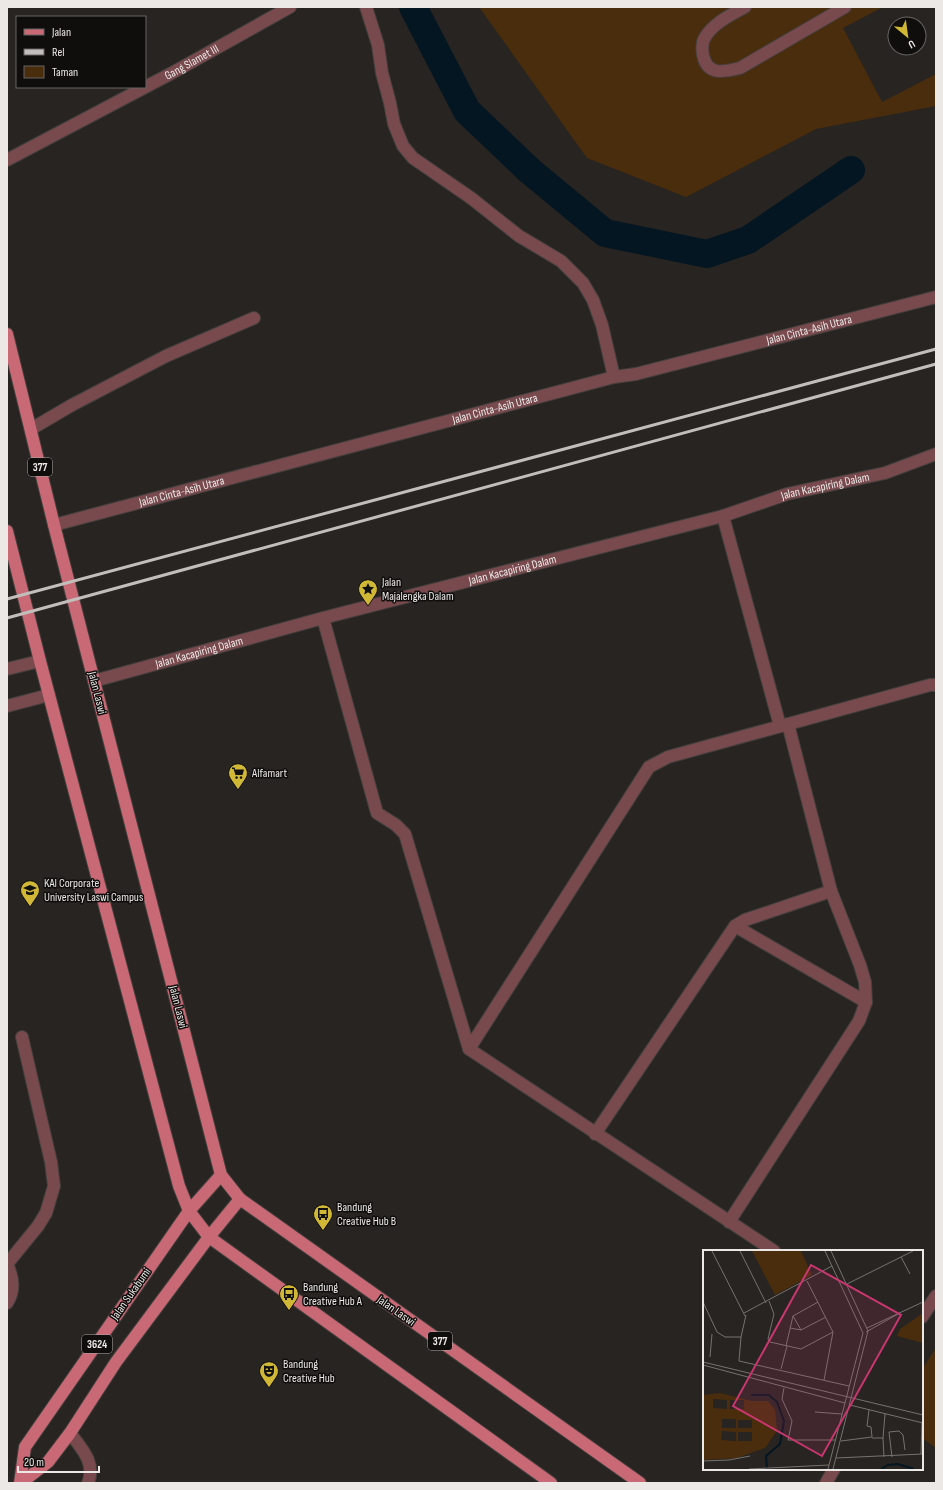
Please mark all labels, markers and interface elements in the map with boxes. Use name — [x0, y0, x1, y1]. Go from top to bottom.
legend — [16, 16, 146, 88]
north arrow — [887, 16, 927, 56]
text: Jalan — [51, 25, 71, 40]
text: U — [906, 37, 917, 52]
street label: Gang Slamet III — [162, 41, 221, 83]
text: Rel — [52, 45, 64, 60]
text: Taman — [52, 65, 78, 80]
street label: Jalan Cinta-Asih Utara — [764, 311, 854, 348]
street label: Jalan Cinta-Asih Utara — [450, 390, 539, 427]
road number: 377 — [28, 458, 52, 476]
street label: Jalan Kacapiring Dalam — [778, 469, 871, 503]
street label: Jalan Cinta-Asih Utara — [136, 473, 226, 510]
street label: Jalan Kacapiring Dalam — [466, 551, 558, 588]
place label: Jalan Majalengka Dalam — [381, 575, 454, 604]
place icon: Jalan Majalengka Dalam — [357, 578, 379, 606]
street label: Jalan Kacapiring Dalam — [153, 633, 245, 672]
street label: Jalan Laswi — [84, 669, 110, 716]
supermarket icon: Alfamart — [227, 762, 249, 790]
place label: Alfamart — [251, 766, 287, 781]
place label: KAI Corporate University Laswi Campus — [44, 876, 143, 905]
school or university icon: KAI Corporate University Laswi Campus — [19, 879, 41, 907]
street label: Jalan Laswi — [165, 983, 191, 1030]
place label: Bandung Creative Hub B — [337, 1200, 396, 1229]
bus stop icon: Bandung Creative Hub B — [312, 1203, 334, 1231]
inset map — [703, 1250, 923, 1470]
street label: Jalan Sukabumi — [107, 1265, 154, 1324]
place label: Bandung Creative Hub A — [303, 1280, 363, 1309]
bus stop icon: Bandung Creative Hub A — [278, 1283, 300, 1311]
street label: Jalan Laswi — [373, 1292, 418, 1330]
road number: 377 — [428, 1332, 452, 1350]
road number: 3624 — [82, 1335, 112, 1353]
place label: Bandung Creative Hub — [283, 1357, 335, 1386]
theatre icon: Bandung Creative Hub — [258, 1360, 280, 1388]
scale bar — [18, 1448, 99, 1474]
text: 20 m — [24, 1455, 44, 1470]

